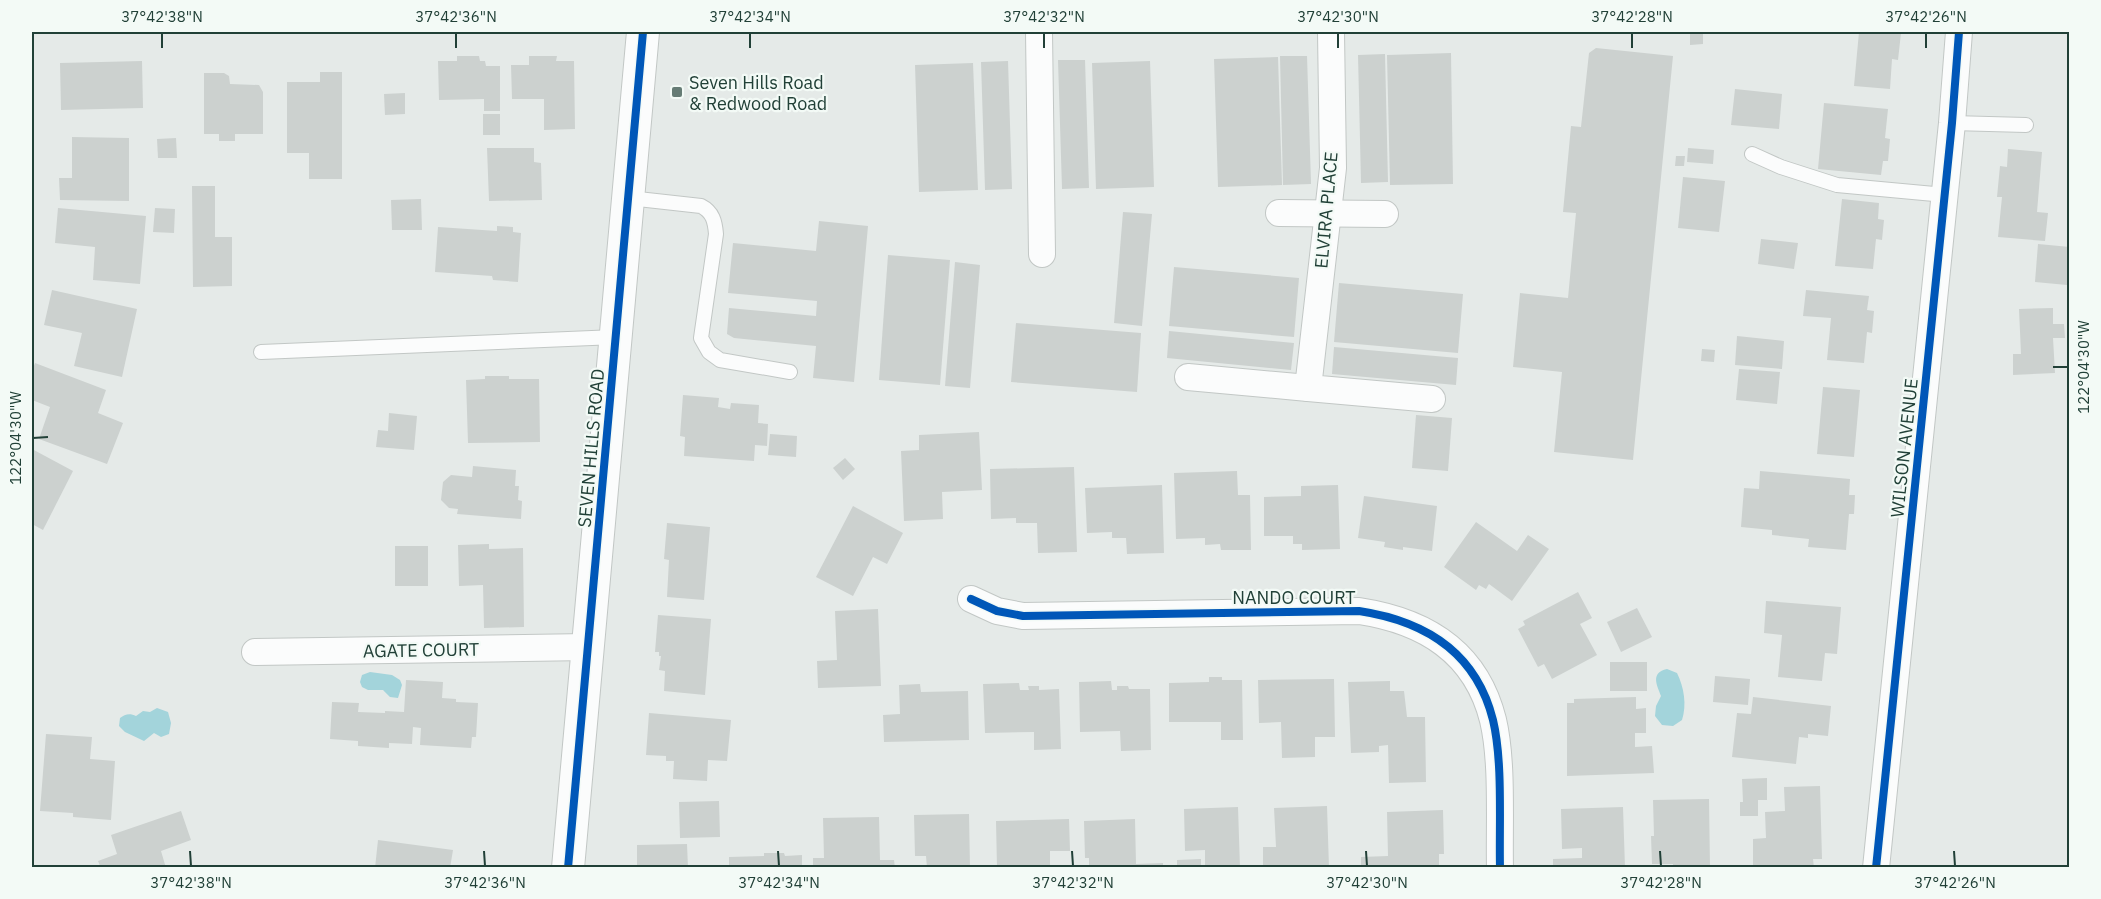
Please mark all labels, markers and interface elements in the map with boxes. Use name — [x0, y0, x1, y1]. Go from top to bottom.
text: 37°42'38"N — [121, 7, 203, 26]
text: 37°42'36"N — [415, 7, 497, 26]
text: 37°42'34"N — [709, 7, 791, 26]
text: 37°42'32"N — [1003, 7, 1085, 26]
text: 37°42'30"N — [1297, 7, 1379, 26]
text: 37°42'28"N — [1591, 7, 1673, 26]
text: 37°42'26"N — [1885, 7, 1967, 26]
place label: Seven Hills Road & Redwood Road — [689, 71, 827, 115]
marker: Seven Hills Road & Redwood Road — [670, 85, 684, 99]
street label: ELVIRA PLACE — [1309, 151, 1343, 269]
text: 122°04'30"W — [2074, 320, 2093, 414]
street label: SEVEN HILLS ROAD — [573, 368, 609, 528]
street label: WILSON AVENUE — [1885, 377, 1923, 519]
text: 122°04'30"W — [6, 391, 25, 485]
street label: NANDO COURT — [1232, 586, 1356, 609]
street label: AGATE COURT — [363, 637, 479, 663]
text: 37°42'38"N — [150, 873, 232, 892]
text: 37°42'36"N — [444, 873, 526, 892]
text: 37°42'34"N — [738, 873, 820, 892]
text: 37°42'32"N — [1032, 873, 1114, 892]
text: 37°42'30"N — [1326, 873, 1408, 892]
text: 37°42'28"N — [1620, 873, 1702, 892]
text: 37°42'26"N — [1914, 873, 1996, 892]

